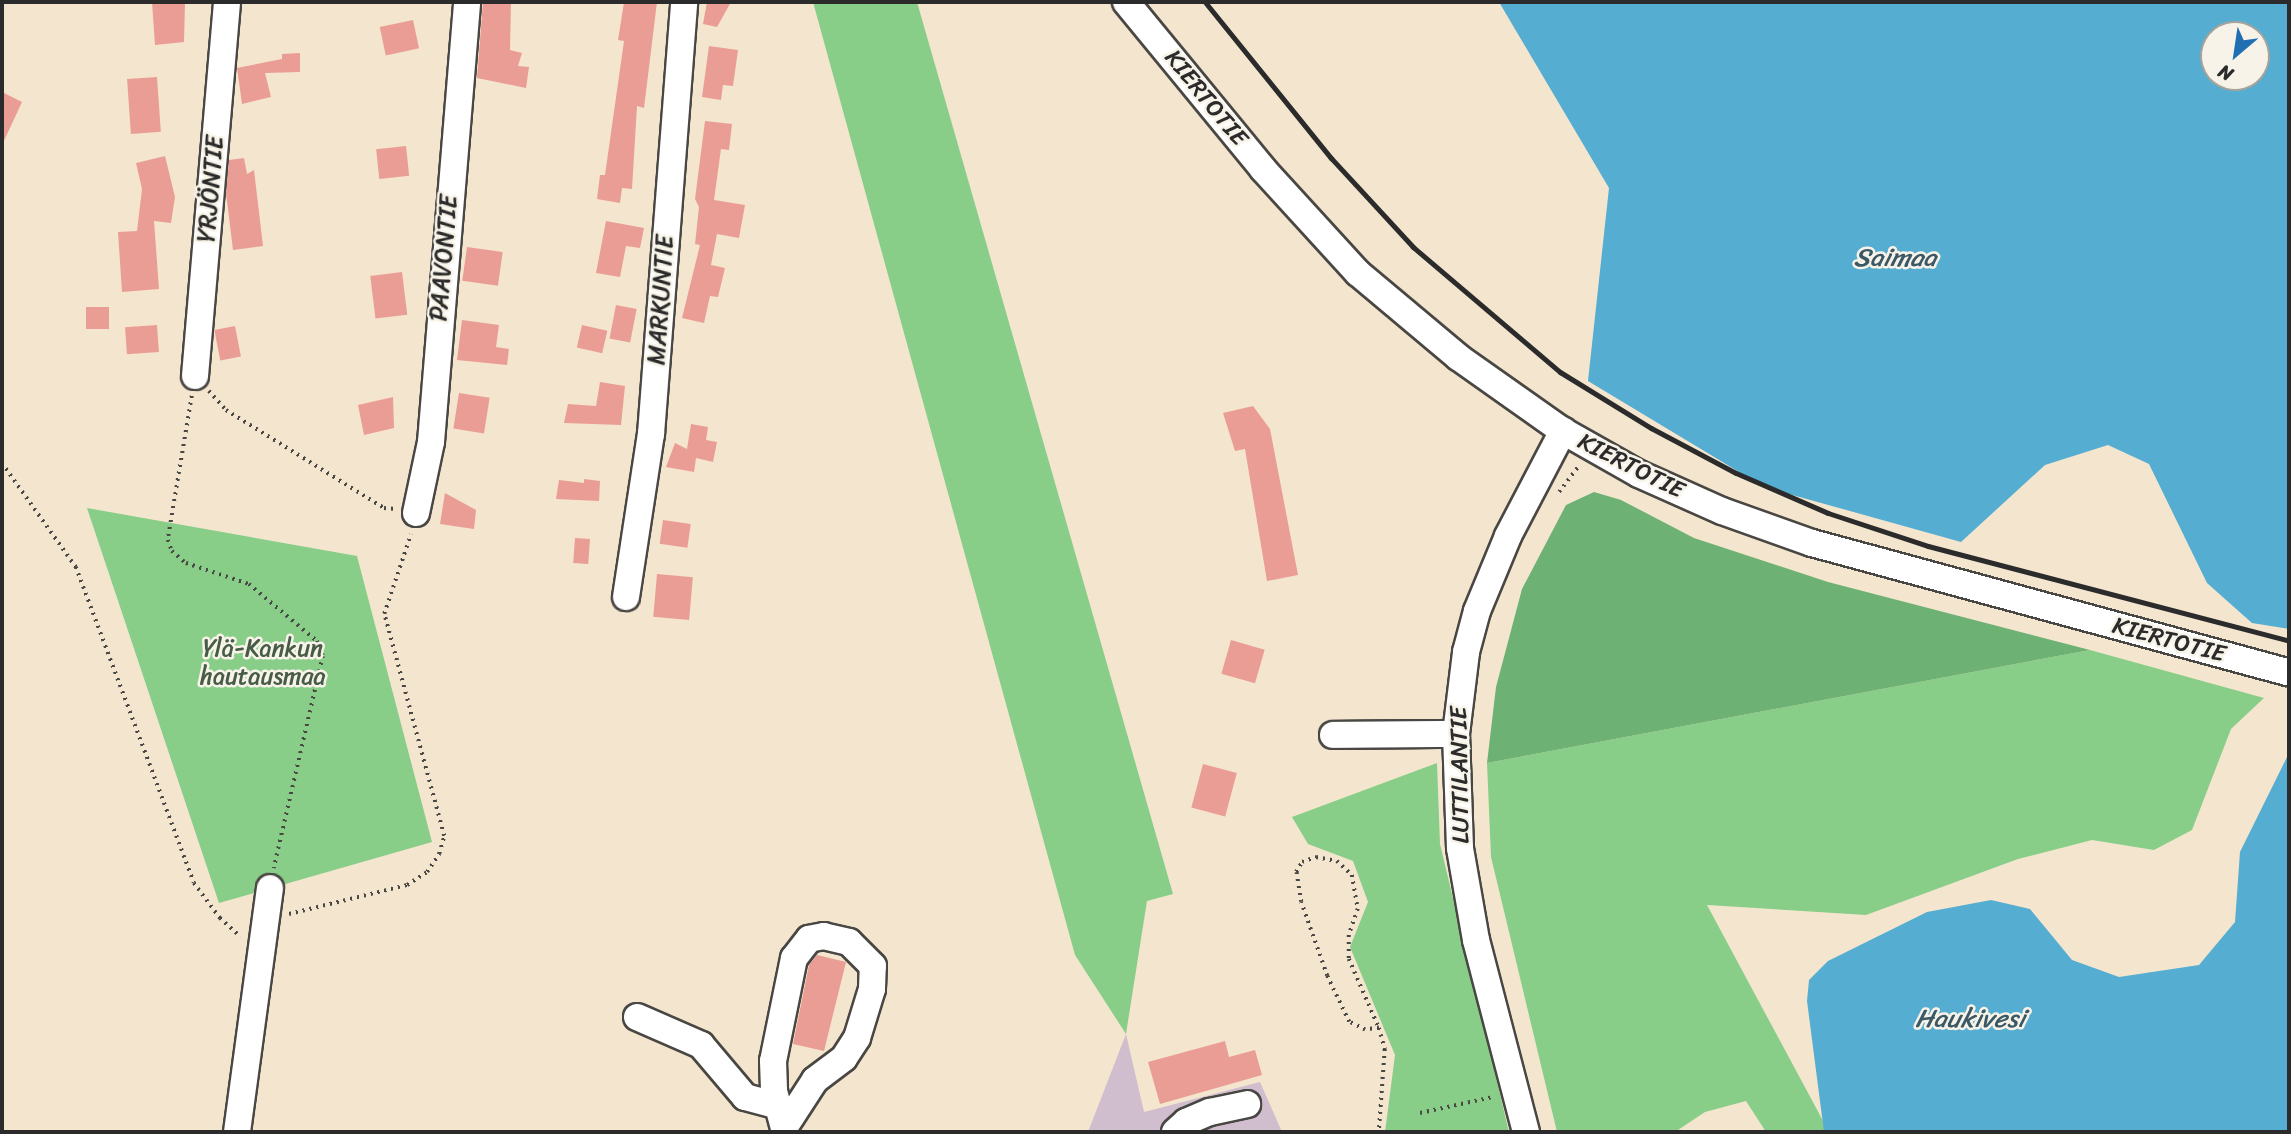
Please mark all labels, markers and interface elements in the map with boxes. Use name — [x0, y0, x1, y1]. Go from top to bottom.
north arrow — [2200, 21, 2270, 91]
street label: KIERTOTIE — [1158, 44, 1254, 152]
text: N — [2212, 55, 2239, 91]
street label: YRJÖNTIE — [192, 135, 230, 243]
street label: PAAVONTIE — [424, 194, 464, 322]
street label: MARKUNTIE — [642, 234, 680, 366]
water label: Saimaa — [1854, 242, 1936, 274]
street label: KIERTOTIE — [1573, 427, 1689, 505]
street label: KIERTOTIE — [2109, 611, 2229, 669]
park label: Ylä-Kankun hautausmaa — [200, 635, 326, 691]
street label: LUTTILANTIE — [1444, 706, 1476, 844]
water label: Haukivesi — [1915, 1003, 2025, 1035]

